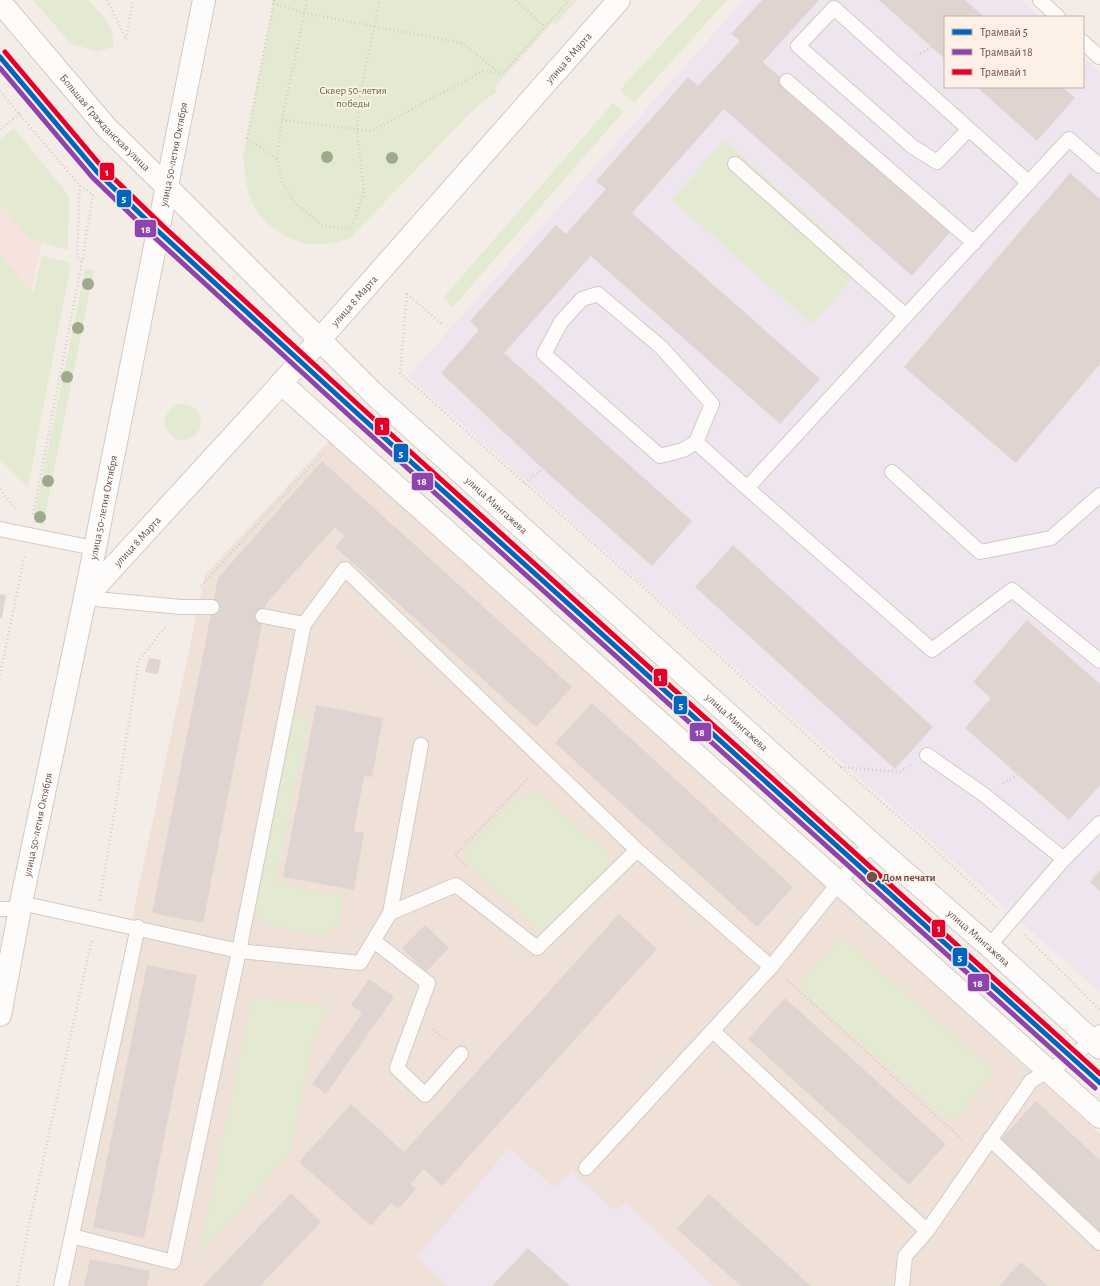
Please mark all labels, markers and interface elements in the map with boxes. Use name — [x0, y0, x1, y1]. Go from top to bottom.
legend — [944, 16, 1084, 88]
text: Трамвай 5 — [980, 26, 1028, 38]
street label: улица 8 Марта — [542, 30, 593, 86]
text: Трамвай 18 — [980, 46, 1033, 58]
text: Трамвай 1 — [980, 66, 1027, 78]
street label: Большая Гражданская улица — [58, 72, 152, 173]
park label: Сквер 50-летия победы — [319, 85, 387, 109]
street label: улица 50-летия Октября — [157, 101, 189, 208]
line badge: 1 — [99, 162, 115, 181]
text: 1 — [105, 167, 109, 178]
line badge: 5 — [116, 189, 132, 208]
text: 5 — [122, 193, 127, 204]
line badge: 18 — [134, 219, 157, 238]
text: 18 — [141, 224, 151, 235]
street label: улица 8 Марта — [328, 273, 379, 329]
line badge: 1 — [374, 417, 390, 436]
text: 1 — [380, 421, 384, 432]
line badge: 5 — [393, 443, 409, 463]
text: 5 — [399, 448, 404, 459]
street label: улица 50-летия Октября — [87, 454, 119, 561]
line badge: 18 — [411, 472, 434, 491]
street label: улица Мингажева — [463, 473, 530, 536]
text: 18 — [417, 476, 427, 487]
street label: улица 8 Марта — [111, 514, 163, 569]
line badge: 1 — [653, 668, 668, 687]
text: 1 — [658, 672, 662, 683]
street label: улица Мингажева — [703, 691, 770, 753]
line badge: 5 — [673, 695, 688, 715]
text: 5 — [679, 700, 684, 711]
line badge: 18 — [689, 722, 712, 742]
text: 18 — [695, 727, 705, 738]
street label: улица 50-летия Октября — [21, 772, 54, 879]
marker: Дом печати — [865, 870, 879, 884]
place label: Дом печати — [882, 872, 935, 883]
street label: улица Мингажева — [945, 906, 1012, 968]
line badge: 1 — [931, 919, 946, 938]
text: 1 — [937, 923, 941, 934]
line badge: 5 — [952, 947, 968, 967]
text: 5 — [958, 952, 963, 963]
line badge: 18 — [967, 973, 990, 992]
text: 18 — [973, 978, 983, 989]

